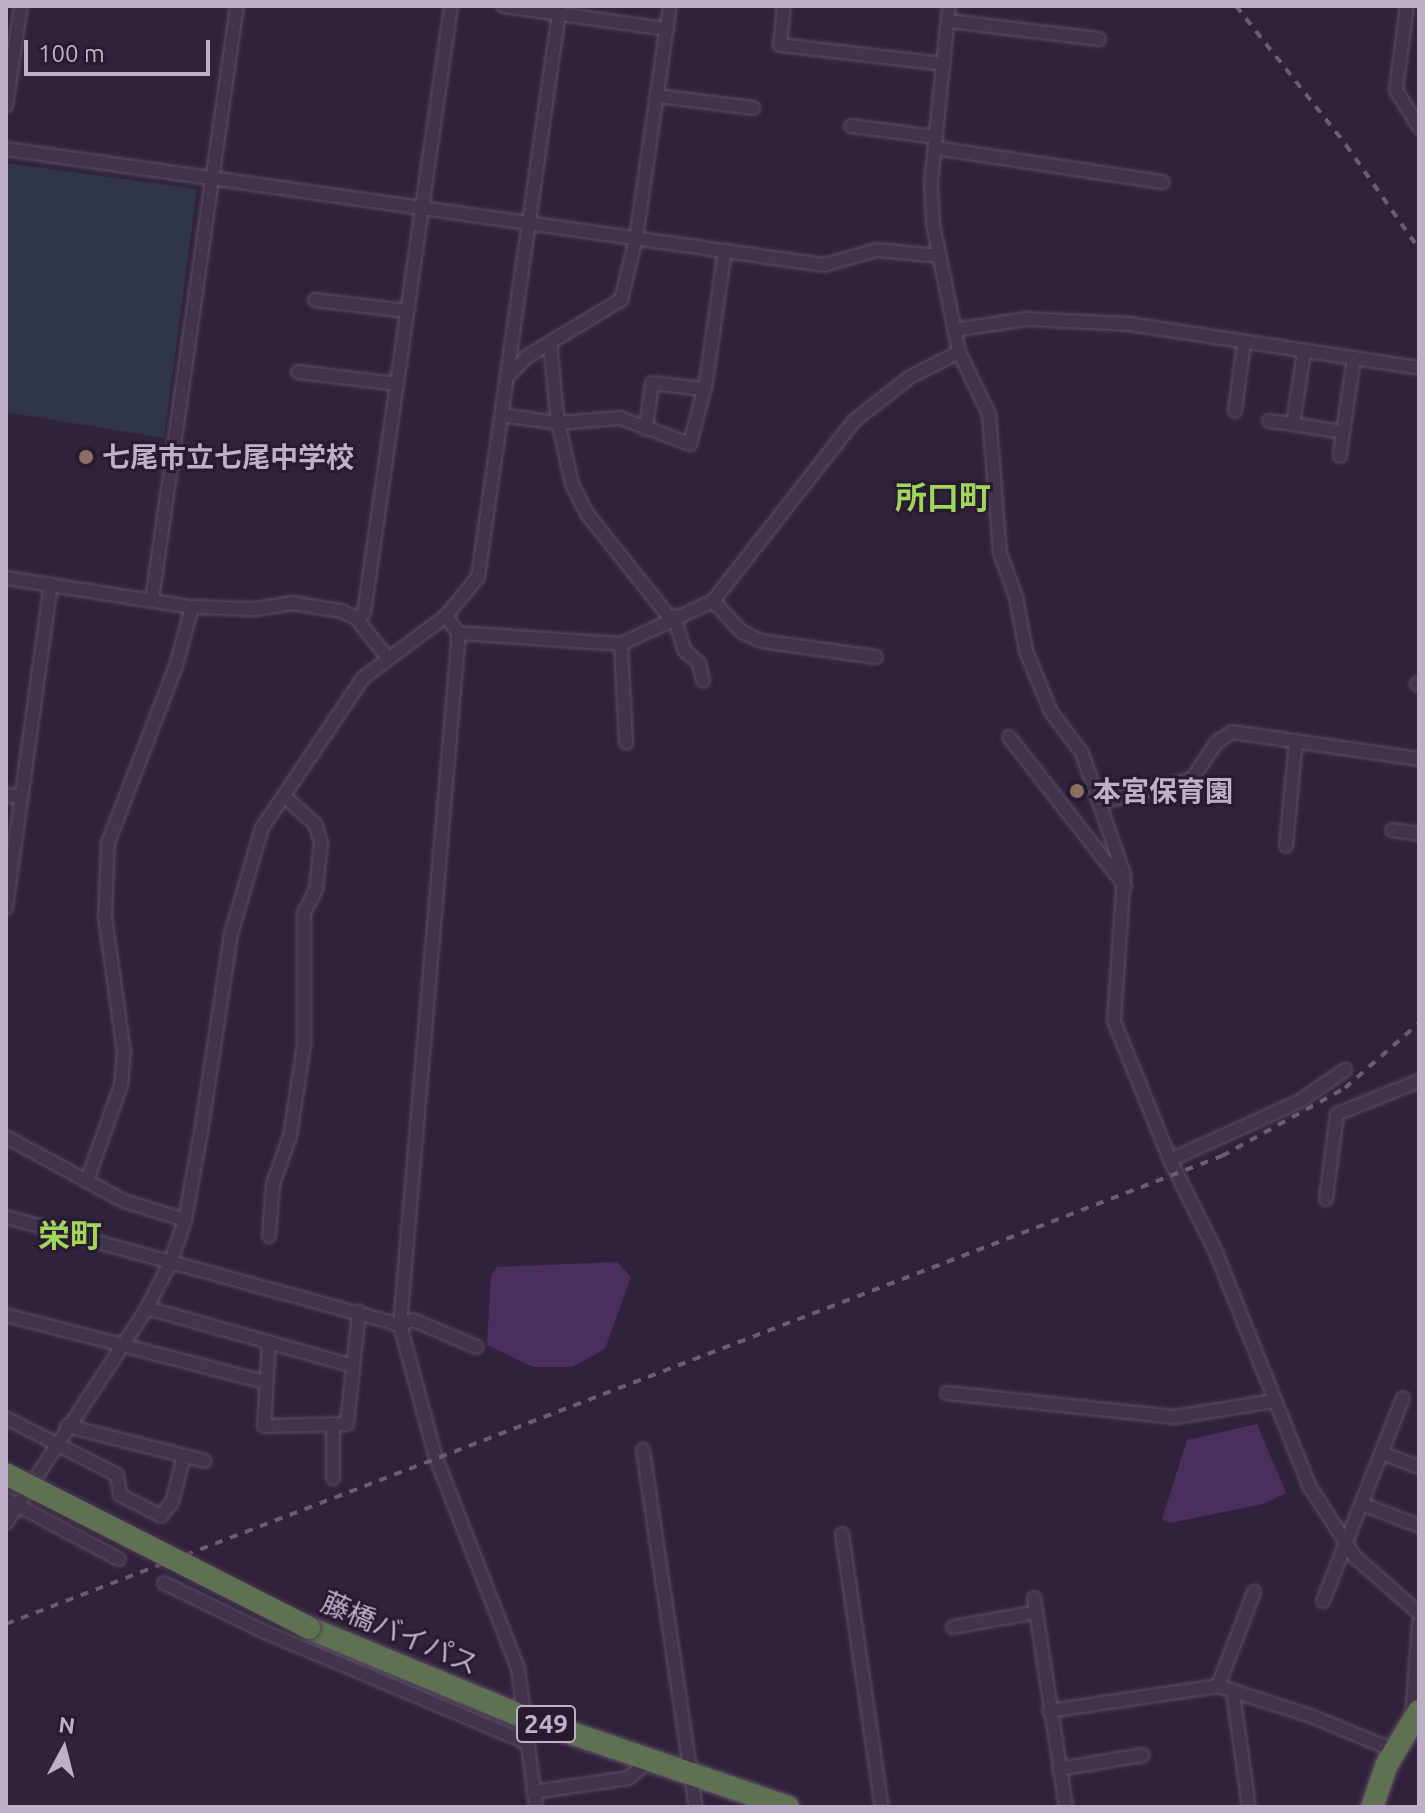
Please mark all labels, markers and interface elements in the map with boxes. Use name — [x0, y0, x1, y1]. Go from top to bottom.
scale bar — [28, 24, 214, 74]
text: 100 m — [38, 40, 105, 67]
place label: 七尾市立七尾中学校 — [102, 440, 354, 474]
marker: 七尾市立七尾中学校 — [77, 448, 95, 466]
district label: 所口町 — [895, 478, 991, 516]
place label: 本宮保育園 — [1093, 774, 1233, 808]
marker: 本宮保育園 — [1068, 782, 1086, 800]
district label: 栄町 — [38, 1216, 102, 1254]
street label: 藤橋バイパス — [316, 1585, 484, 1681]
road number: 249 — [516, 1702, 576, 1746]
north arrow — [24, 1709, 104, 1789]
text: N — [57, 1711, 77, 1738]

